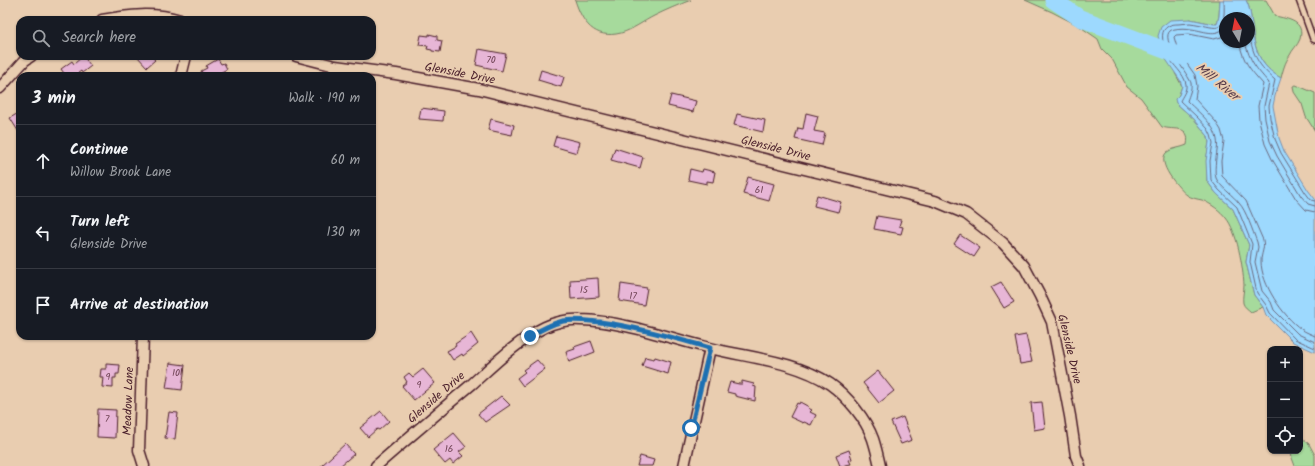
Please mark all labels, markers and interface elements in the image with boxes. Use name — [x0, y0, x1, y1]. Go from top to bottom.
north arrow — [1219, 12, 1255, 48]
search box — [16, 16, 376, 60]
text: Search here — [62, 26, 136, 50]
icon: search — [30, 27, 52, 49]
house number: 70 — [486, 52, 496, 68]
street label: Glenside Drive — [423, 57, 497, 90]
water label: Mill River — [1191, 58, 1246, 108]
text: 3 min — [32, 85, 76, 112]
text: Walk · 190 m — [288, 88, 360, 109]
street label: Glenside Drive — [739, 131, 813, 166]
text: Continue — [70, 138, 128, 162]
icon: ahead — [32, 150, 54, 172]
text: 60 m — [331, 150, 360, 171]
text: Willow Brook Lane — [70, 162, 171, 183]
house number: 61 — [755, 182, 763, 198]
text: Turn left — [70, 210, 130, 234]
icon: left — [32, 222, 54, 244]
text: 130 m — [326, 222, 360, 243]
text: Glenside Drive — [70, 234, 147, 255]
house number: 15 — [580, 282, 589, 298]
house number: 17 — [629, 288, 637, 304]
text: Arrive at destination — [70, 293, 209, 317]
icon: arrive — [32, 294, 54, 316]
street label: Glenside Drive — [1052, 312, 1087, 387]
route end — [521, 327, 539, 345]
map controls — [1267, 346, 1303, 454]
button: + — [1267, 346, 1303, 382]
house number: 10 — [172, 365, 180, 381]
street label: Meadow Lane — [118, 366, 139, 436]
street label: Glenside Drive — [403, 366, 470, 428]
house number: 9 — [106, 369, 111, 385]
house number: 9 — [417, 377, 422, 393]
button: − — [1267, 382, 1303, 418]
house number: 7 — [105, 411, 110, 427]
button: locate — [1267, 418, 1303, 454]
route start — [682, 419, 700, 437]
house number: 16 — [445, 441, 453, 457]

